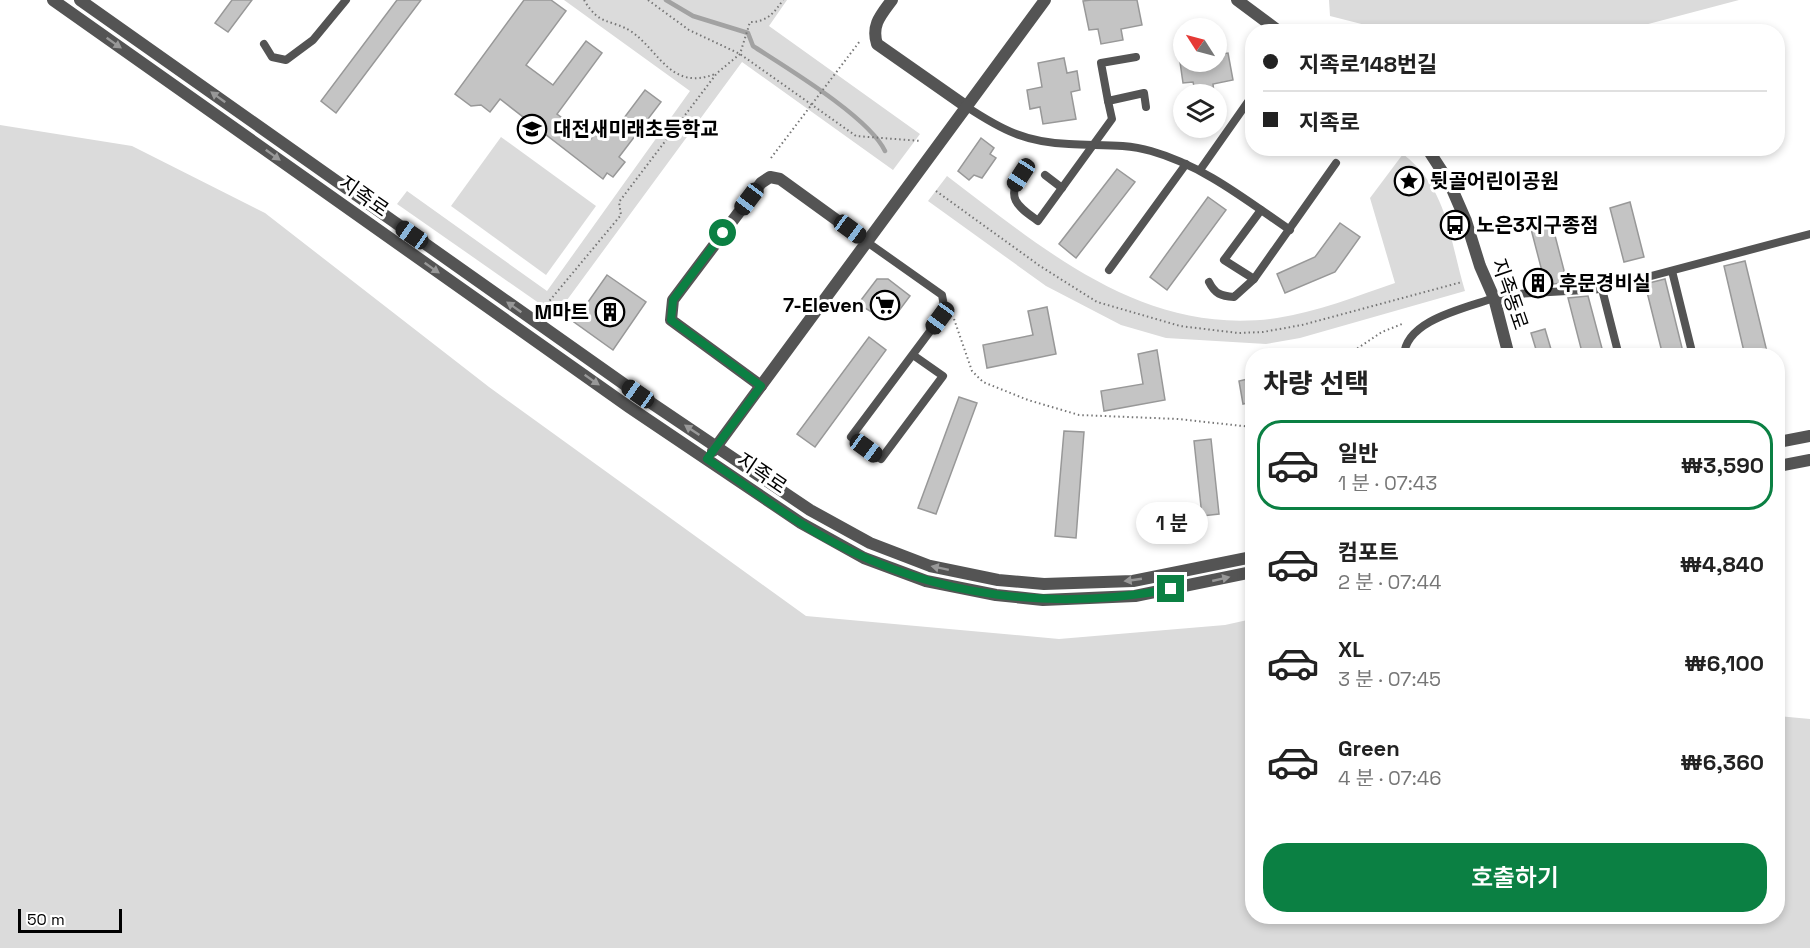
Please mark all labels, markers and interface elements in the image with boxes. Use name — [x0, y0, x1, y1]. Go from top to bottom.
north arrow — [1173, 18, 1227, 72]
map controls — [1173, 18, 1227, 138]
one-way arrow — [106, 37, 122, 49]
text: 지족로148번길 — [1299, 50, 1437, 78]
button: layers — [1173, 84, 1227, 138]
one-way arrow — [211, 91, 226, 103]
text: 지족로 — [1299, 108, 1360, 136]
school or university icon: 대전새미래초등학교 — [516, 113, 548, 145]
place label: 대전새미래초등학교 — [553, 116, 719, 142]
one-way arrow — [265, 149, 281, 161]
car — [1004, 155, 1038, 195]
place icon: 뒷골어린이공원 — [1393, 165, 1425, 197]
place label: 뒷골어린이공원 — [1430, 168, 1559, 194]
street label: 지족로 — [334, 170, 394, 222]
car — [731, 179, 767, 219]
bus stop icon: 노은3지구종점 — [1439, 209, 1471, 241]
car — [830, 211, 870, 247]
place label: 노은3지구종점 — [1476, 212, 1599, 238]
car — [392, 217, 432, 253]
route start — [709, 219, 736, 246]
street label: 지족동로 — [1486, 255, 1534, 333]
one-way arrow — [424, 262, 440, 274]
building icon: 후문경비실 — [1522, 267, 1554, 299]
place label: 후문경비실 — [1559, 270, 1651, 296]
supermarket icon: 7-Eleven — [869, 289, 901, 321]
place label: 7-Eleven — [783, 292, 864, 318]
building icon: M마트 — [594, 296, 626, 328]
car — [922, 298, 958, 338]
place label: M마트 — [535, 299, 589, 325]
one-way arrow — [507, 301, 523, 313]
text: 차량 선택 — [1263, 366, 1369, 401]
one-way arrow — [583, 374, 599, 386]
car — [618, 376, 658, 412]
one-way arrow — [684, 424, 700, 436]
car — [846, 430, 886, 466]
icon: car — [1266, 438, 1320, 492]
text: 일반 — [1338, 439, 1378, 467]
street label: 지족로 — [732, 447, 792, 499]
text: ₩3,590 — [1681, 451, 1764, 479]
text: 1 분 · 07:43 — [1338, 470, 1437, 496]
callout: 1 분 — [1135, 502, 1207, 544]
text: 1 분 — [1156, 510, 1188, 536]
icon: car — [1266, 537, 1320, 591]
text: 컴포트 — [1338, 538, 1399, 566]
text: ₩4,840 — [1680, 550, 1764, 578]
one-way arrow — [930, 563, 949, 572]
text: 2 분 · 07:44 — [1338, 569, 1441, 595]
one-way arrow — [1212, 574, 1231, 583]
one-way arrow — [1124, 575, 1143, 585]
route end — [1157, 575, 1184, 602]
text: XL — [1338, 635, 1364, 663]
icon: car — [1266, 636, 1320, 690]
text: ₩6,100 — [1684, 649, 1764, 677]
text: 3 분 · 07:45 — [1338, 666, 1441, 692]
text: Green — [1338, 734, 1400, 762]
icon: car — [1266, 735, 1320, 789]
text: ₩6,360 — [1680, 748, 1764, 776]
text: 4 분 · 07:46 — [1338, 765, 1442, 791]
button: 호출하기 — [1263, 843, 1767, 912]
scale bar — [18, 906, 122, 934]
text: 50 m — [27, 909, 65, 930]

